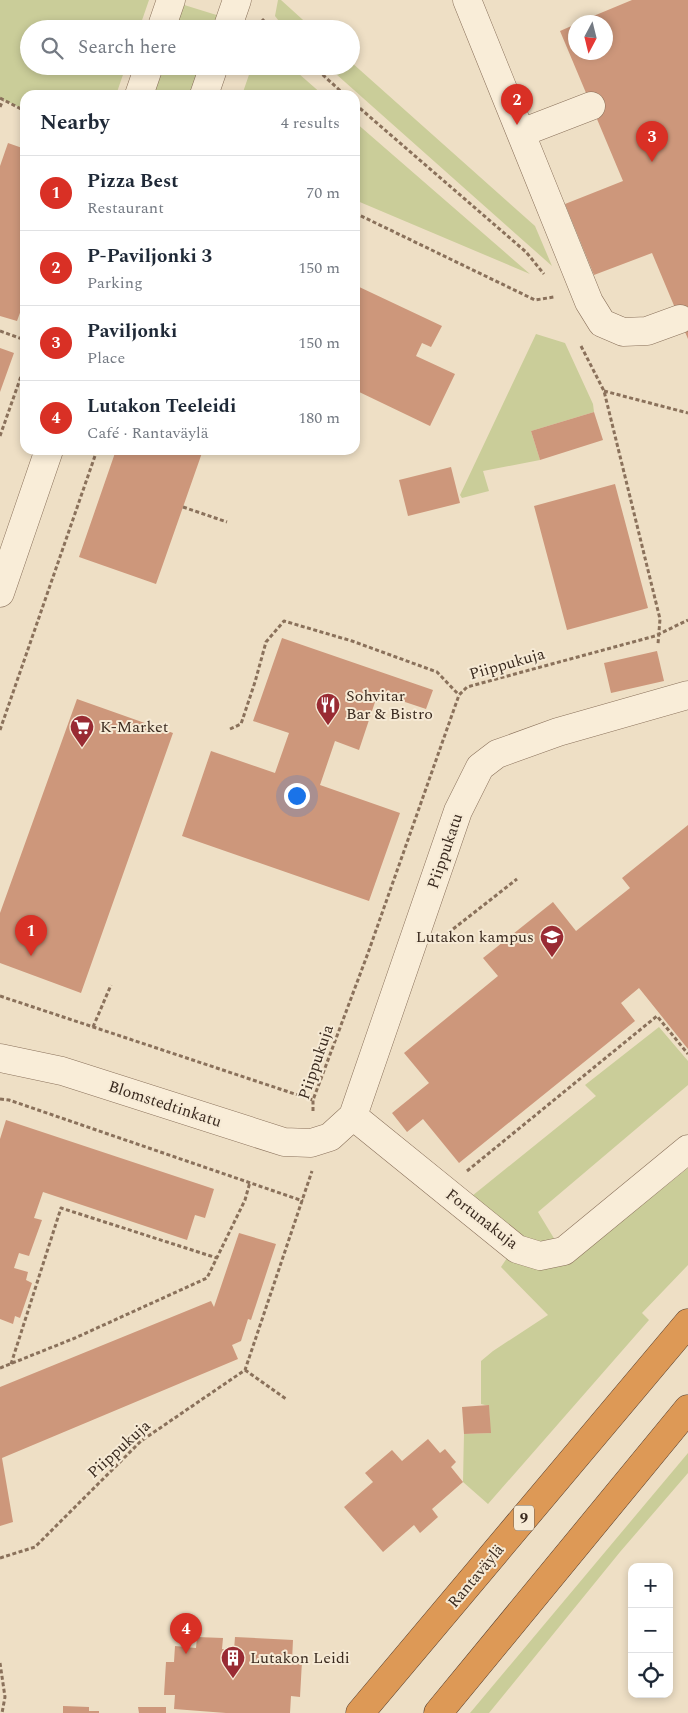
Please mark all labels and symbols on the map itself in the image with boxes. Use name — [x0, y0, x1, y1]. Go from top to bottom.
north arrow — [568, 15, 613, 60]
pin: 2 — [501, 84, 533, 125]
pin: 3 — [636, 121, 668, 162]
street label: Piippukuja — [466, 642, 548, 686]
place label: Sohvitar Bar & Bistro — [346, 684, 433, 726]
restaurant icon: Sohvitar Bar & Bistro — [315, 692, 341, 726]
supermarket icon: K-Market — [69, 714, 95, 748]
place label: K-Market — [100, 715, 169, 739]
your location — [284, 783, 310, 809]
street label: Piippukatu — [421, 810, 469, 892]
pin: 1 — [15, 915, 47, 956]
school or university icon: Lutakon kampus — [539, 924, 565, 958]
place label: Lutakon kampus — [416, 925, 534, 949]
street label: Piippukuja — [292, 1021, 340, 1103]
street label: Blomstedtinkatu — [105, 1074, 225, 1134]
street label: Fortunakuja — [441, 1183, 524, 1255]
street label: Piippukuja — [82, 1414, 156, 1484]
road number: 9 — [514, 1506, 534, 1530]
street label: Rantaväylä — [442, 1539, 510, 1613]
pin: 4 — [170, 1613, 202, 1654]
building icon: Lutakon Leidi — [220, 1645, 246, 1679]
place label: Lutakon Leidi — [250, 1646, 350, 1670]

